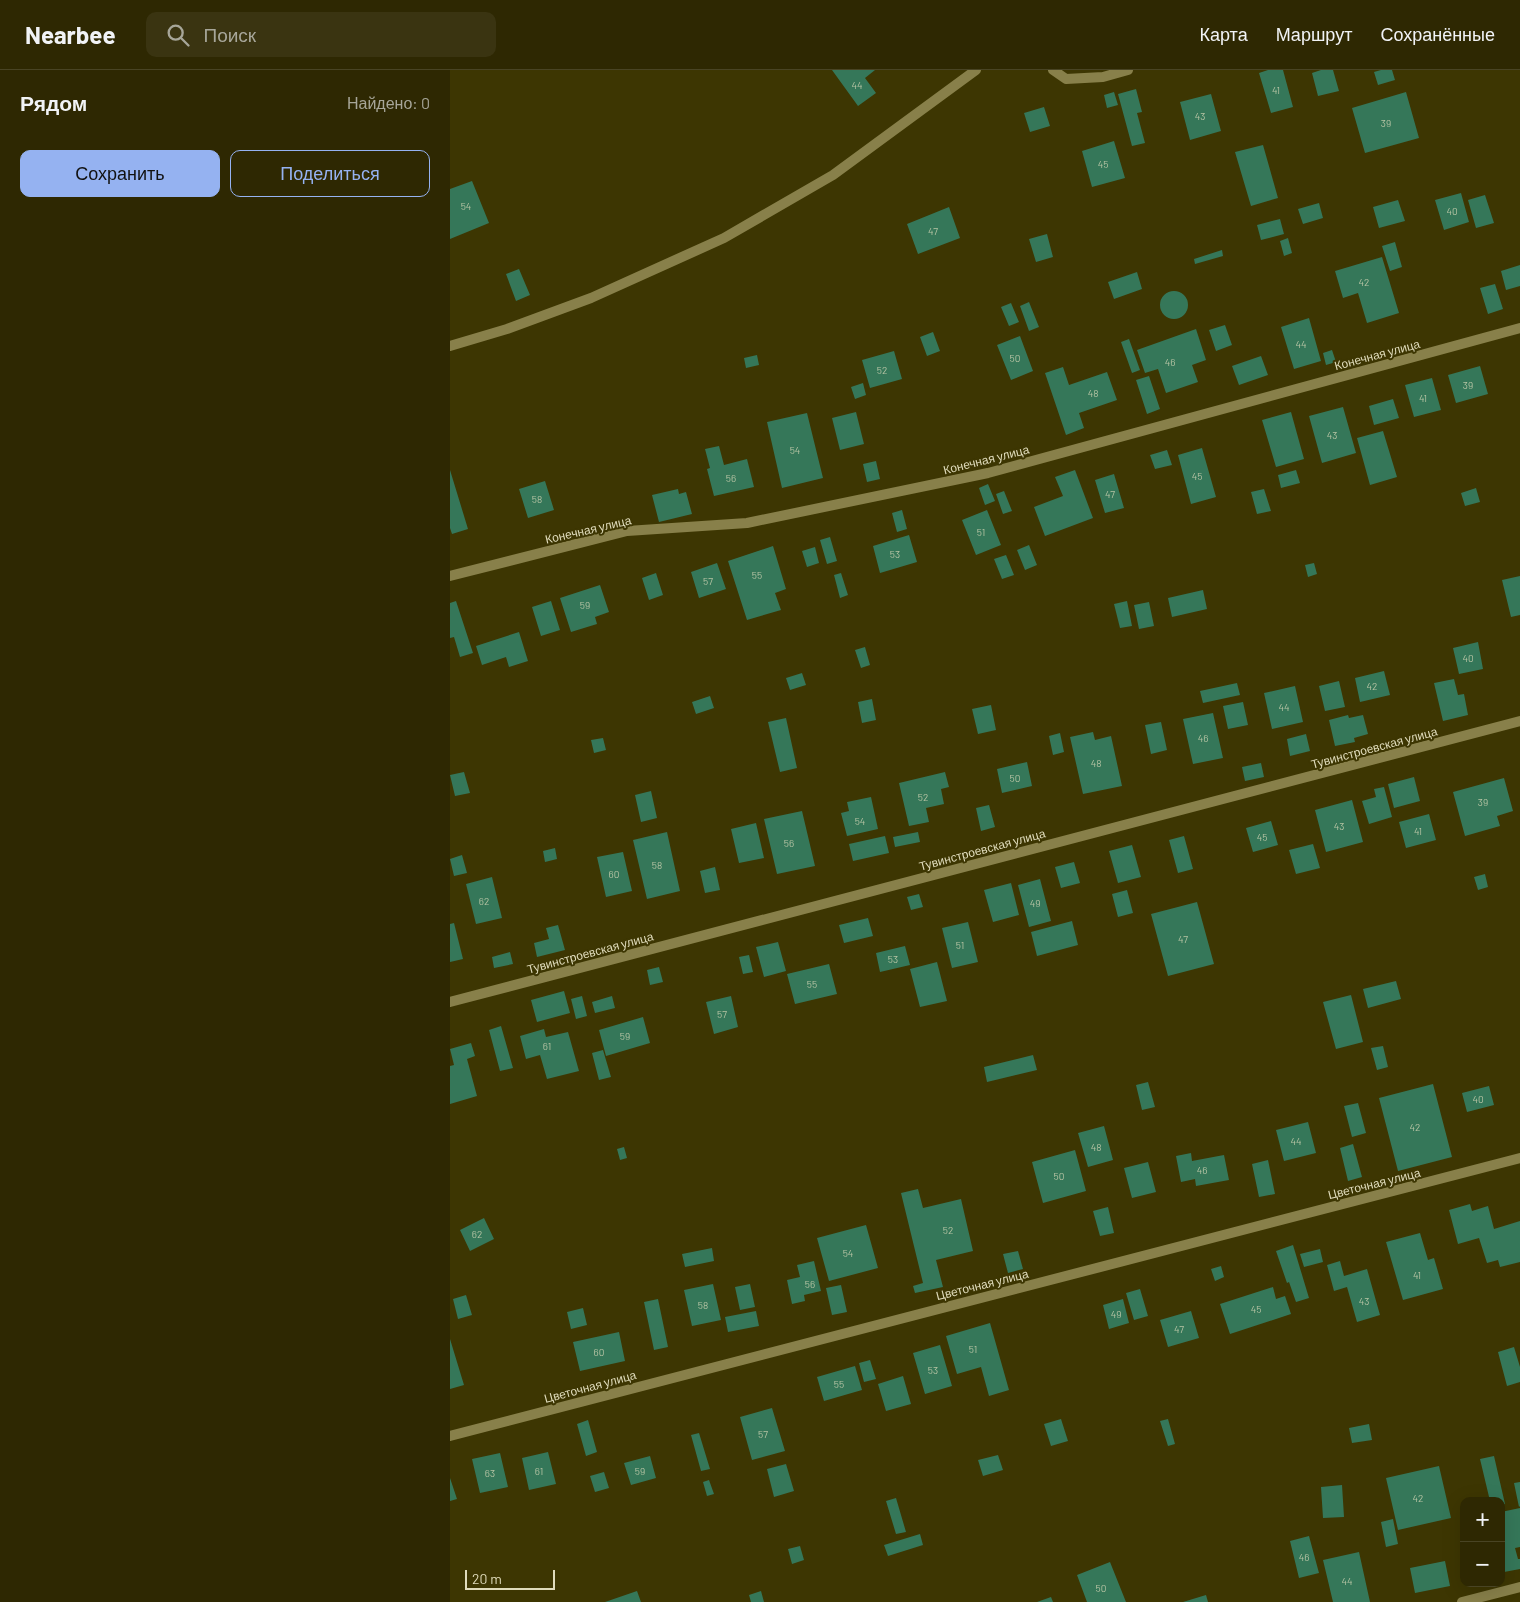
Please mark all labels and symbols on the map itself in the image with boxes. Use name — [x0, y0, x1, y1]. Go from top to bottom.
house number: 44 — [851, 79, 863, 91]
house number: 41 — [1272, 84, 1280, 96]
house number: 43 — [1195, 110, 1205, 122]
house number: 39 — [1381, 117, 1391, 129]
house number: 45 — [1098, 158, 1108, 170]
house number: 54 — [461, 200, 471, 212]
house number: 40 — [1446, 205, 1458, 217]
house number: 47 — [928, 225, 938, 237]
house number: 42 — [1359, 276, 1369, 288]
street label: Конечная улица — [1333, 336, 1422, 373]
house number: 44 — [1295, 338, 1307, 350]
house number: 50 — [1010, 352, 1020, 364]
house number: 46 — [1165, 356, 1175, 368]
house number: 52 — [877, 364, 887, 376]
house number: 39 — [1463, 379, 1473, 391]
house number: 48 — [1088, 387, 1098, 399]
house number: 41 — [1419, 392, 1427, 404]
house number: 43 — [1327, 429, 1337, 441]
street label: Конечная улица — [942, 441, 1031, 477]
house number: 54 — [790, 444, 800, 456]
house number: 45 — [1192, 470, 1202, 482]
house number: 56 — [726, 472, 736, 484]
house number: 47 — [1105, 488, 1115, 500]
house number: 58 — [532, 493, 542, 505]
street label: Конечная улица — [544, 512, 633, 547]
house number: 51 — [977, 526, 985, 538]
house number: 53 — [890, 548, 900, 560]
house number: 55 — [752, 569, 762, 581]
house number: 57 — [703, 575, 713, 587]
house number: 59 — [580, 599, 590, 611]
house number: 40 — [1462, 652, 1474, 664]
house number: 42 — [1367, 680, 1377, 692]
house number: 44 — [1278, 701, 1290, 713]
street label: Тувинстроевская улица — [1309, 723, 1439, 772]
house number: 46 — [1198, 732, 1208, 744]
house number: 48 — [1091, 757, 1101, 769]
house number: 50 — [1010, 772, 1020, 784]
house number: 52 — [918, 791, 928, 803]
house number: 39 — [1478, 796, 1488, 808]
house number: 54 — [855, 815, 865, 827]
house number: 43 — [1334, 820, 1344, 832]
street label: Тувинстроевская улица — [917, 825, 1047, 874]
house number: 41 — [1414, 825, 1422, 837]
house number: 45 — [1257, 831, 1267, 843]
house number: 56 — [784, 837, 794, 849]
house number: 58 — [652, 859, 662, 871]
house number: 60 — [609, 868, 619, 880]
house number: 62 — [479, 895, 489, 907]
house number: 49 — [1030, 897, 1040, 909]
street label: Тувинстроевская улица — [525, 928, 655, 977]
house number: 47 — [1178, 933, 1188, 945]
house number: 51 — [956, 939, 964, 951]
house number: 53 — [888, 953, 898, 965]
house number: 55 — [807, 978, 817, 990]
house number: 57 — [717, 1008, 727, 1020]
house number: 59 — [620, 1030, 630, 1042]
house number: 61 — [543, 1040, 551, 1052]
house number: 40 — [1472, 1093, 1484, 1105]
house number: 42 — [1410, 1121, 1420, 1133]
house number: 44 — [1290, 1135, 1302, 1147]
house number: 48 — [1091, 1141, 1101, 1153]
house number: 46 — [1197, 1164, 1207, 1176]
street label: Цветочная улица — [1326, 1165, 1422, 1202]
house number: 50 — [1054, 1170, 1064, 1182]
house number: 52 — [943, 1224, 953, 1236]
house number: 62 — [472, 1228, 482, 1240]
house number: 54 — [843, 1247, 853, 1259]
street label: Цветочная улица — [934, 1266, 1030, 1303]
house number: 41 — [1413, 1269, 1421, 1281]
house number: 56 — [805, 1278, 815, 1290]
house number: 43 — [1359, 1295, 1369, 1307]
house number: 58 — [698, 1299, 708, 1311]
house number: 45 — [1251, 1303, 1261, 1315]
house number: 49 — [1111, 1308, 1121, 1320]
house number: 47 — [1174, 1323, 1184, 1335]
house number: 51 — [969, 1343, 977, 1355]
house number: 60 — [594, 1346, 604, 1358]
house number: 53 — [928, 1364, 938, 1376]
street label: Цветочная улица — [542, 1367, 638, 1406]
house number: 55 — [834, 1378, 844, 1390]
house number: 57 — [758, 1428, 768, 1440]
house number: 61 — [535, 1465, 543, 1477]
house number: 59 — [635, 1465, 645, 1477]
house number: 63 — [485, 1467, 495, 1479]
house number: 42 — [1413, 1492, 1423, 1504]
house number: 46 — [1299, 1551, 1309, 1563]
scale bar — [465, 1567, 555, 1590]
house number: 44 — [1341, 1575, 1353, 1587]
house number: 50 — [1096, 1582, 1106, 1594]

